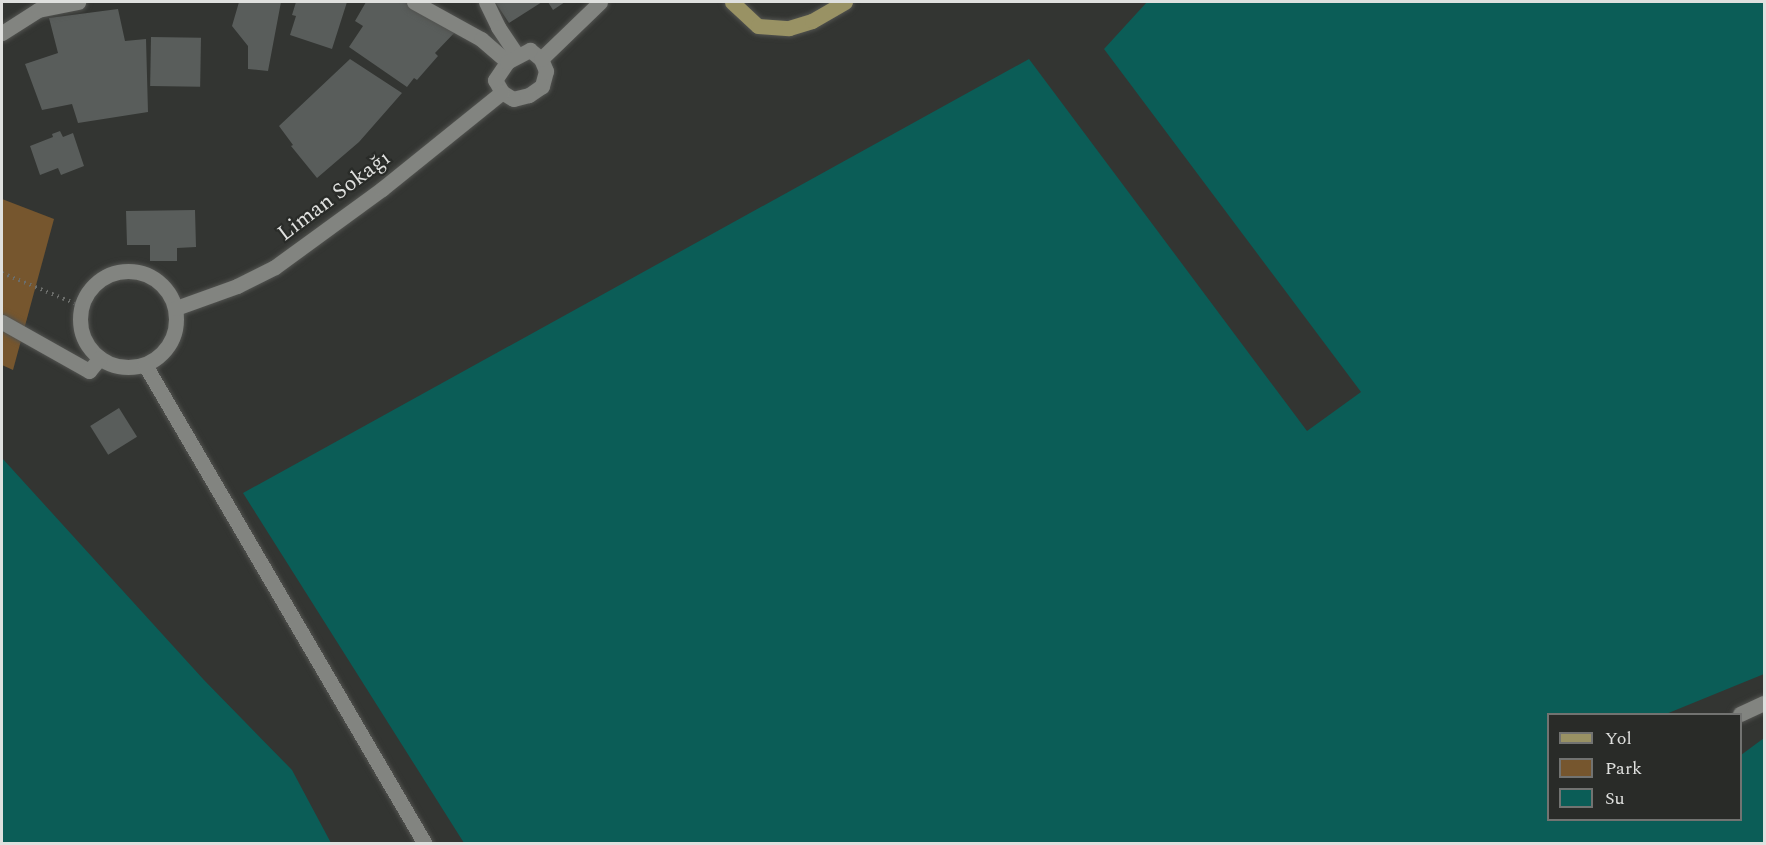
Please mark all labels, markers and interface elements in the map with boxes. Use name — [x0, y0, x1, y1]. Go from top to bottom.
street label: Liman Sokağı — [272, 145, 396, 247]
legend — [1547, 713, 1742, 821]
text: Yol — [1605, 725, 1632, 752]
text: Park — [1605, 755, 1642, 782]
text: Su — [1605, 785, 1625, 812]

